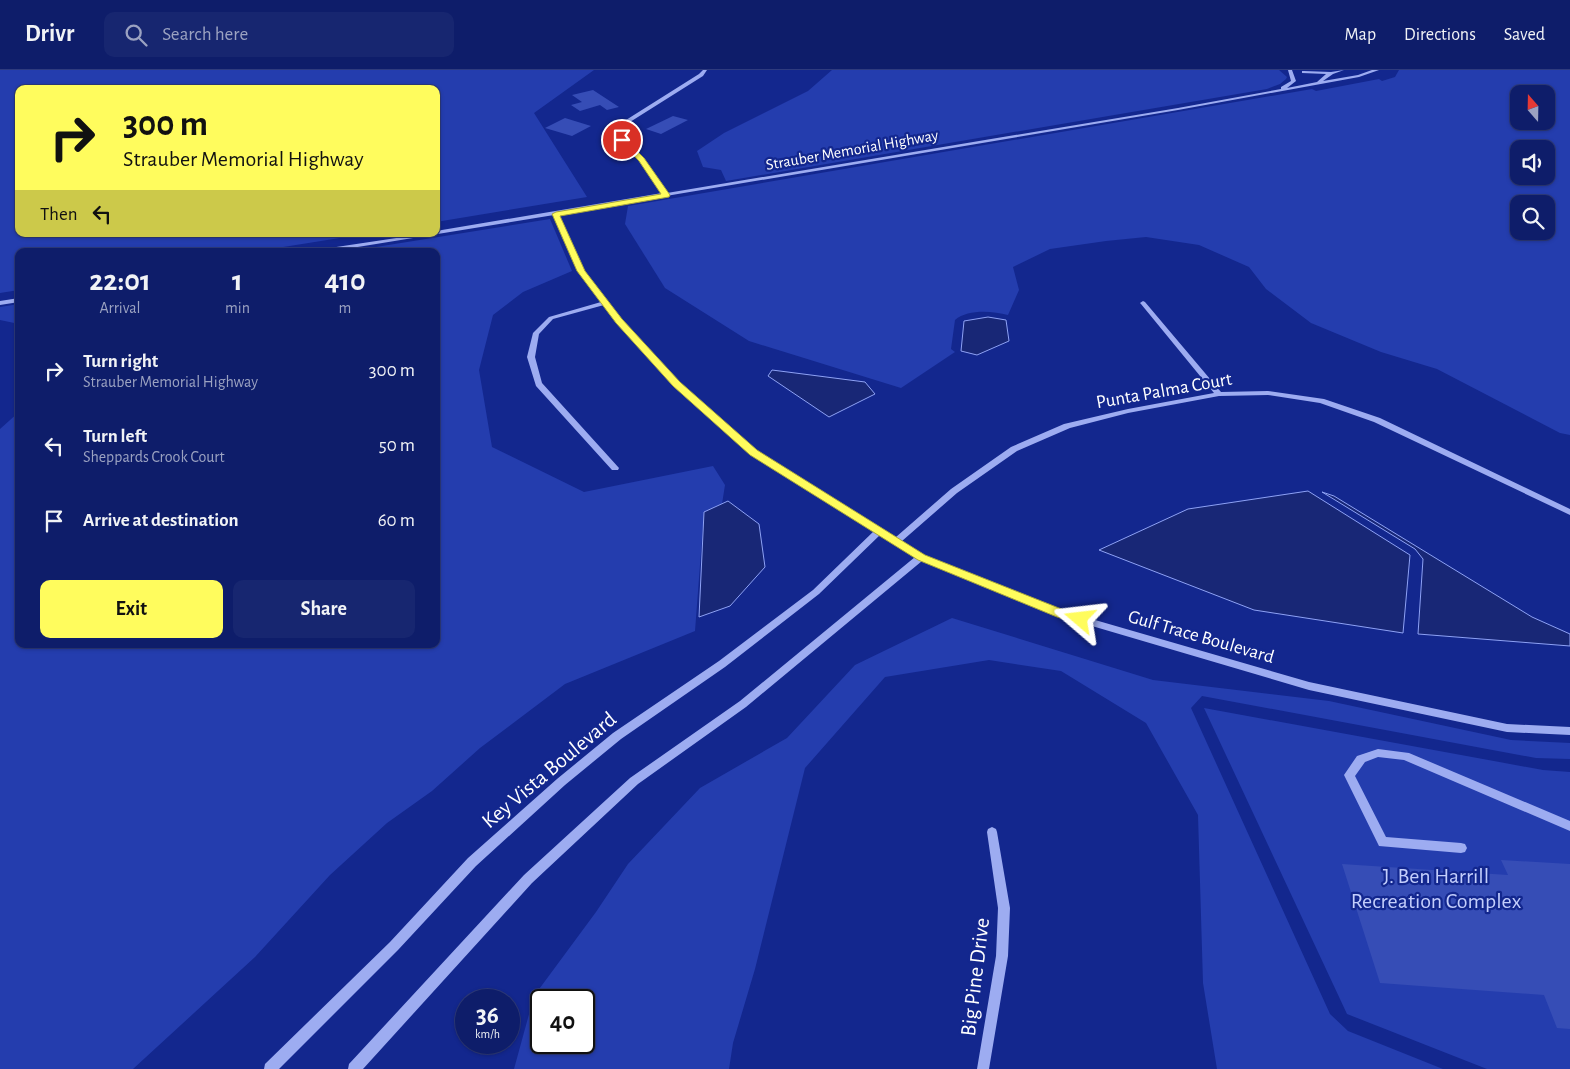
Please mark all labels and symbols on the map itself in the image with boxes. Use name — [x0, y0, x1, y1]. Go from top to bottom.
north arrow — [1510, 85, 1555, 130]
pin — [601, 119, 643, 161]
street label: Strauber Memorial Highway — [764, 127, 940, 174]
street label: Punta Palma Court — [1095, 370, 1233, 412]
position arrow — [1053, 592, 1105, 644]
street label: Gulf Trace Boulevard — [1126, 607, 1276, 667]
street label: Key Vista Boulevard — [478, 708, 620, 832]
park label: J. Ben Harrill Recreation Complex — [1351, 865, 1522, 912]
street label: Big Pine Drive — [957, 917, 993, 1037]
speed limit sign: 40 — [530, 989, 595, 1054]

